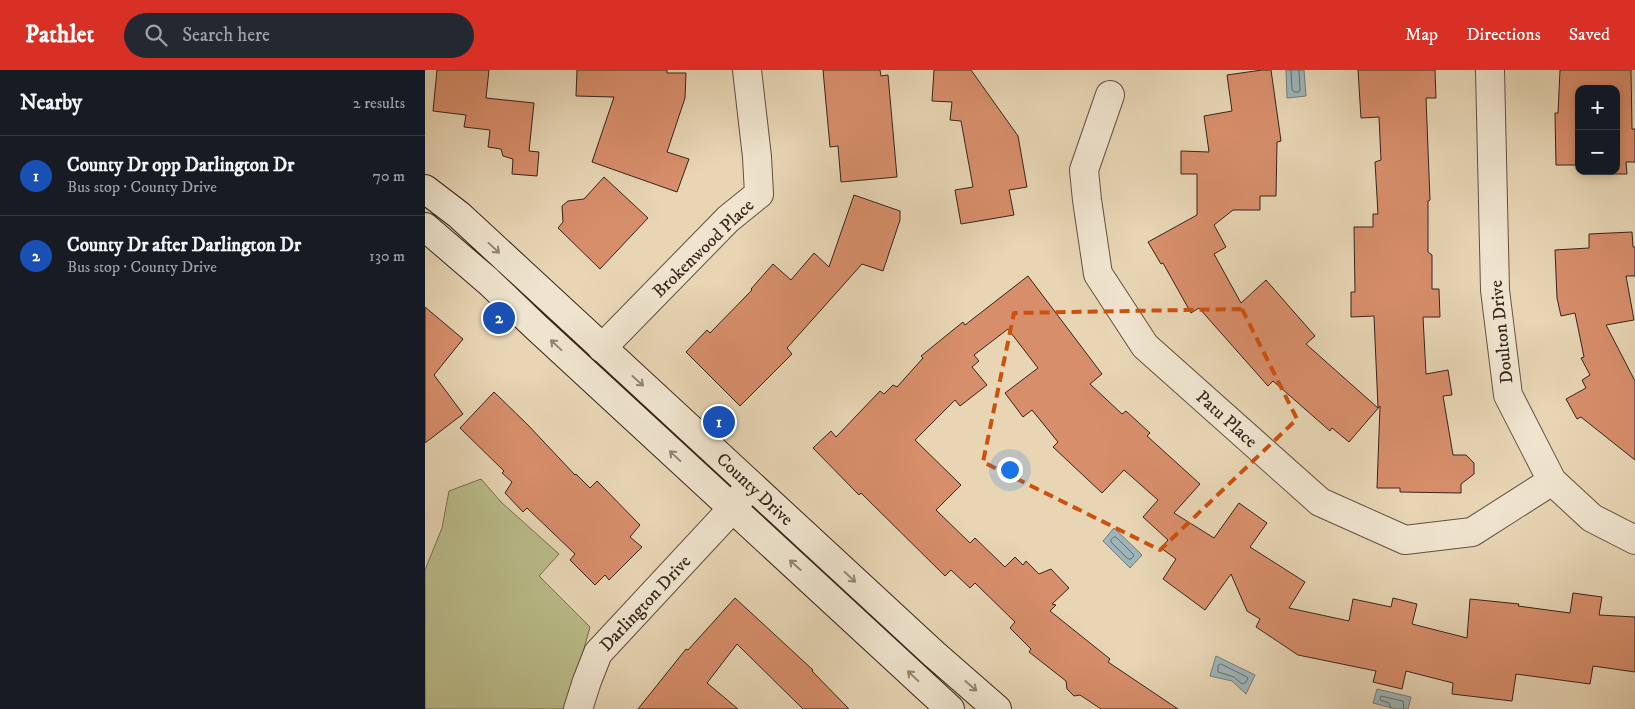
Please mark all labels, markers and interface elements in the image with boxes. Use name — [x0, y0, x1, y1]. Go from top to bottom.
search box — [124, 13, 474, 58]
text: Pathlet — [25, 20, 94, 50]
icon: search — [142, 21, 170, 49]
text: Search here — [182, 24, 270, 47]
text: Map — [1405, 24, 1438, 46]
text: Directions — [1466, 24, 1541, 46]
text: Saved — [1569, 24, 1610, 46]
map controls — [1575, 85, 1620, 175]
button: + — [1575, 85, 1620, 130]
text: Nearby — [20, 90, 82, 116]
text: 2 results — [353, 93, 405, 113]
button: − — [1575, 130, 1620, 175]
text: County Dr opp Darlington Dr — [67, 154, 294, 177]
text: 1 — [33, 166, 39, 186]
text: 70 m — [373, 166, 405, 186]
text: Bus stop · County Drive — [67, 177, 217, 197]
street label: Brokenwood Place — [648, 195, 759, 303]
text: County Dr after Darlington Dr — [67, 234, 301, 257]
one-way arrow — [488, 242, 501, 254]
text: 2 — [32, 246, 40, 266]
text: 130 m — [369, 246, 405, 266]
text: Bus stop · County Drive — [67, 257, 217, 277]
street label: Doulton Drive — [1486, 279, 1518, 385]
pin: 2 — [483, 299, 515, 337]
one-way arrow — [549, 339, 562, 351]
one-way arrow — [631, 375, 644, 387]
street label: Patu Place — [1191, 386, 1262, 453]
pin: 1 — [703, 403, 735, 441]
street label: County Drive — [711, 449, 797, 531]
one-way arrow — [668, 450, 681, 462]
your location — [997, 457, 1023, 483]
street label: Darlington Drive — [595, 551, 696, 656]
one-way arrow — [788, 559, 801, 571]
one-way arrow — [844, 571, 857, 583]
one-way arrow — [907, 670, 920, 682]
one-way arrow — [964, 681, 977, 692]

